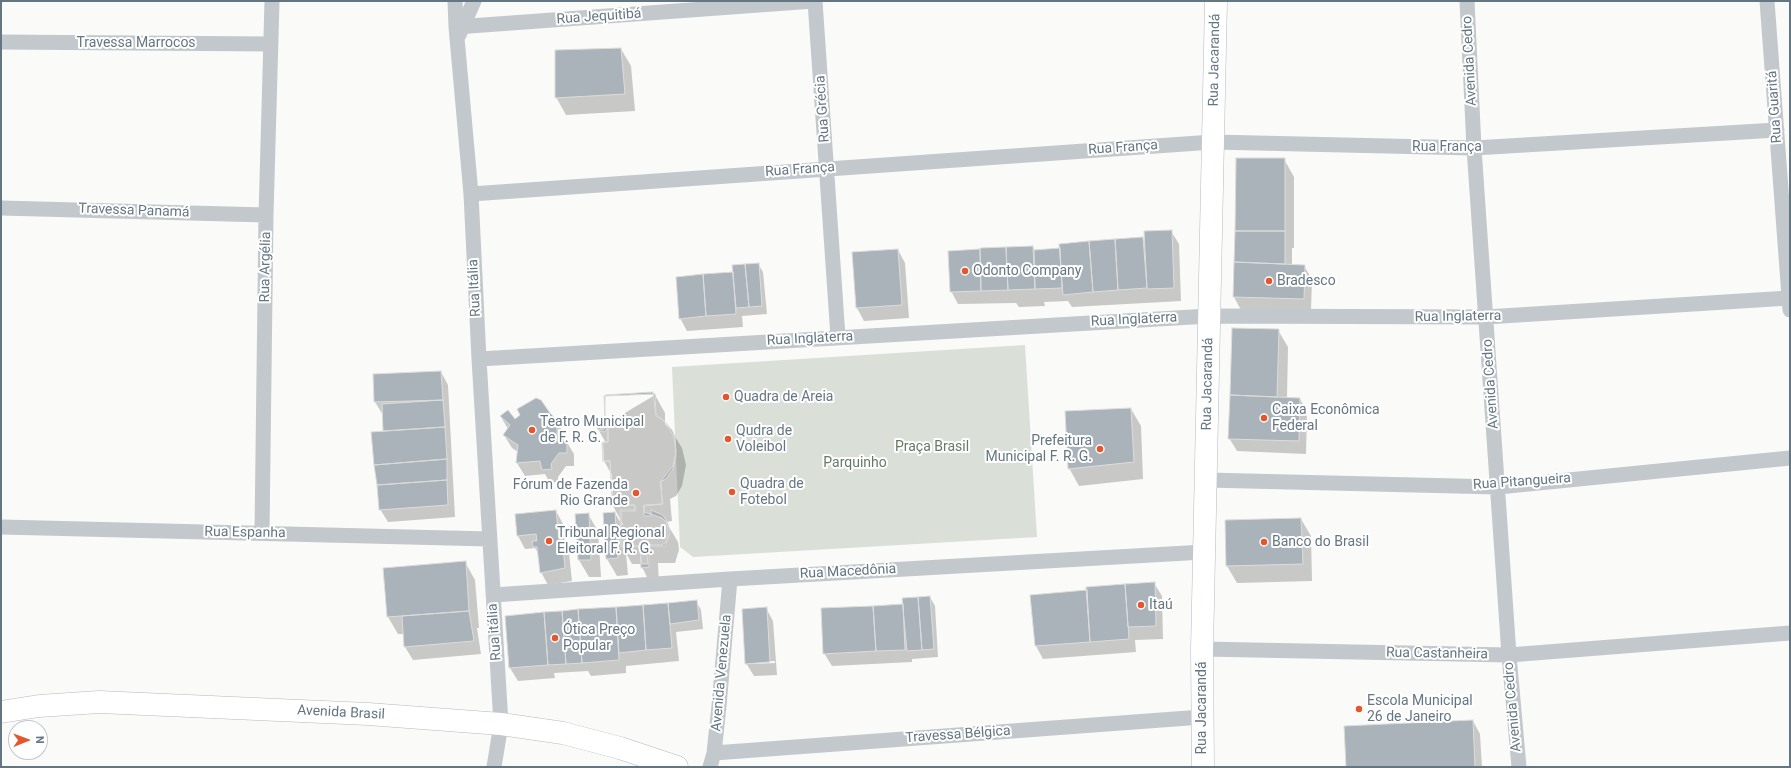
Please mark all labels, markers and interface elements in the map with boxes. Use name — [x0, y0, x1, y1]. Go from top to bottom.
street label: Rua Jequitibá — [556, 6, 642, 28]
street label: Rua Jacarandá — [1206, 13, 1224, 107]
street label: Avenida Cedro — [1459, 16, 1481, 106]
street label: Travessa Marrocos — [76, 35, 196, 51]
street label: Rua Guaritá — [1764, 70, 1786, 144]
street label: Rua Grécia — [812, 75, 834, 143]
street label: Rua França — [1088, 137, 1158, 159]
street label: Rua França — [1412, 139, 1482, 155]
street label: Rua França — [765, 159, 835, 181]
street label: Travessa Panamá — [78, 201, 190, 221]
street label: Rua Argélia — [257, 231, 275, 303]
street label: Rua Itália — [465, 259, 485, 317]
place label: Odonto Company — [973, 263, 1081, 279]
marker: Odonto Company — [960, 266, 970, 276]
place label: Bradesco — [1277, 273, 1336, 289]
marker: Bradesco — [1264, 276, 1274, 286]
street label: Rua Inglaterra — [1415, 308, 1501, 326]
street label: Rua Inglaterra — [1090, 309, 1178, 331]
street label: Rua Inglaterra — [766, 328, 854, 350]
street label: Rua Jacarandá — [1199, 337, 1217, 431]
street label: Avenida Cedro — [1479, 338, 1503, 430]
place label: Quadra de Areia — [734, 389, 833, 405]
marker: Quadra de Areia — [721, 392, 731, 402]
place label: Caixa Econômica Federal — [1272, 402, 1380, 434]
marker: Caixa Econômica Federal — [1259, 413, 1269, 423]
place label: Teatro Municipal de F. R. G. — [540, 414, 644, 446]
place label: Qudra de Voleibol — [736, 423, 792, 456]
marker: Teatro Municipal de F. R. G. — [527, 425, 537, 435]
place label: Prefeitura Municipal F. R. G. — [986, 433, 1092, 466]
marker: Qudra de Voleibol — [723, 434, 733, 444]
park label: Praça Brasil — [895, 439, 969, 455]
marker: Prefeitura Municipal F. R. G. — [1095, 444, 1105, 454]
park label: Parquinho — [823, 455, 887, 471]
street label: Rua Pitangueira — [1472, 470, 1572, 494]
place label: Quadra de Fotebol — [740, 476, 804, 508]
place label: Fórum de Fazenda Rio Grande — [513, 477, 628, 510]
marker: Quadra de Fotebol — [727, 487, 737, 497]
marker: Fórum de Fazenda Rio Grande — [631, 488, 641, 498]
street label: Rua Espanha — [204, 524, 286, 542]
place label: Tribunal Regional Eleitoral F. R. G. — [557, 525, 665, 558]
place label: Banco do Brasil — [1272, 534, 1369, 550]
marker: Tribunal Regional Eleitoral F. R. G. — [544, 536, 554, 546]
marker: Banco do Brasil — [1259, 537, 1269, 547]
street label: Rua Macedônia — [799, 561, 897, 583]
place label: Itaú — [1149, 597, 1173, 613]
marker: Itaú — [1136, 600, 1146, 610]
street label: Rua itália — [485, 603, 505, 661]
street label: Avenida Venezuela — [709, 614, 735, 732]
place label: Ótica Preço Popular — [563, 622, 635, 654]
marker: Ótica Preço Popular — [550, 633, 560, 643]
street label: Rua Castanheira — [1386, 645, 1488, 663]
street label: Rua Jacarandá — [1194, 661, 1210, 755]
street label: Avenida Cedro — [1501, 661, 1525, 753]
place label: Escola Municipal 26 de Janeiro — [1367, 693, 1473, 726]
street label: Avenida Brasil — [297, 702, 385, 724]
marker: Escola Municipal 26 de Janeiro — [1354, 704, 1364, 714]
north arrow — [8, 720, 48, 760]
street label: Travessa Bélgica — [905, 723, 1011, 747]
text: N — [33, 736, 46, 744]

